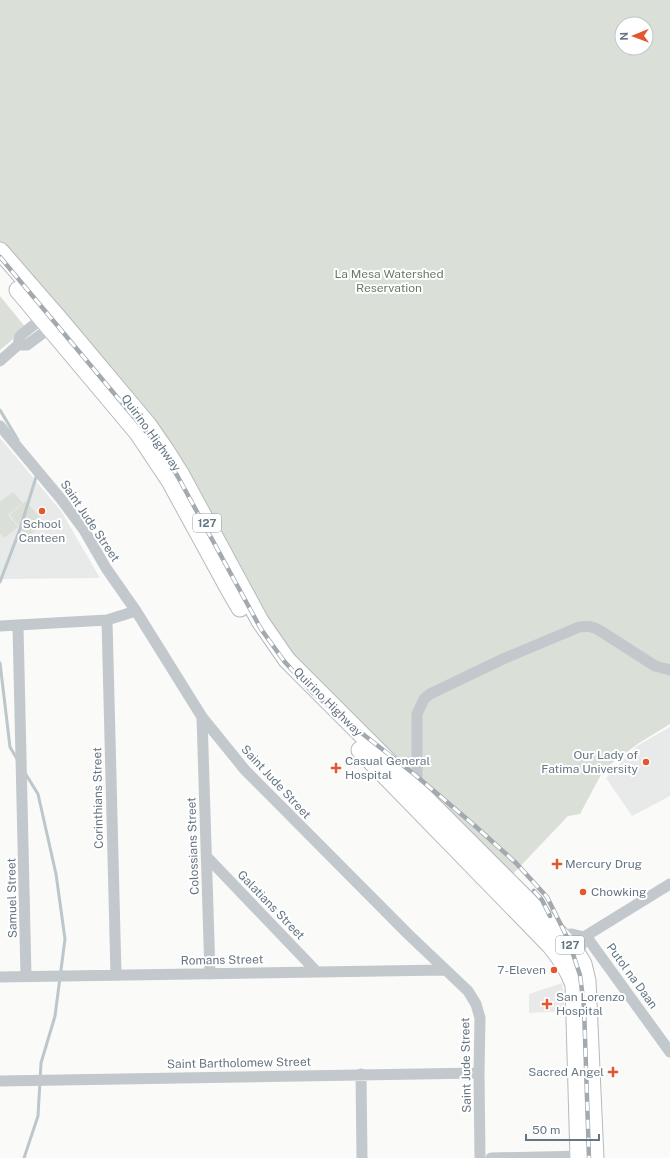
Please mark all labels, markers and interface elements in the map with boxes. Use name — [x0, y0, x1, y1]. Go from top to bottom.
north arrow — [614, 16, 654, 56]
text: N — [618, 32, 630, 41]
park label: La Mesa Watershed Reservation — [334, 267, 444, 295]
street label: Quirino Highway — [118, 392, 184, 475]
street label: Saint Jude Street — [58, 478, 123, 565]
marker: School Canteen — [37, 506, 47, 516]
road number: 127 — [193, 514, 221, 532]
place label: School Canteen — [19, 517, 65, 545]
street label: Quirino Highway — [291, 665, 366, 740]
street label: Saint Jude Street — [238, 742, 314, 822]
street label: Corinthians Street — [90, 747, 106, 849]
place label: Our Lady of Fatima University — [541, 748, 639, 776]
place label: Casual General Hospital — [345, 754, 430, 782]
marker: Our Lady of Fatima University — [641, 757, 651, 767]
marker: Casual General Hospital — [330, 762, 342, 774]
street label: Colossians Street — [184, 797, 202, 895]
street label: Samuel Street — [4, 857, 20, 938]
place label: Mercury Drug — [565, 857, 642, 871]
marker: Mercury Drug — [552, 859, 562, 869]
street label: Galatians Street — [235, 868, 308, 943]
place label: Chowking — [591, 885, 646, 899]
marker: Chowking — [578, 887, 588, 897]
road number: 127 — [556, 936, 584, 954]
street label: Putol na Daan — [604, 941, 660, 1011]
street label: Romans Street — [181, 952, 264, 968]
place label: 7-Eleven — [497, 963, 546, 977]
marker: 7-Eleven — [549, 965, 559, 975]
place label: San Lorenzo Hospital — [556, 990, 625, 1018]
marker: San Lorenzo Hospital — [541, 998, 553, 1010]
street label: Saint Jude Street — [458, 1017, 474, 1113]
street label: Saint Bartholomew Street — [167, 1055, 311, 1071]
place label: Sacred Angel — [528, 1065, 604, 1079]
marker: Sacred Angel — [607, 1066, 619, 1078]
scale bar — [526, 1116, 599, 1142]
text: 50 m — [532, 1123, 560, 1137]

